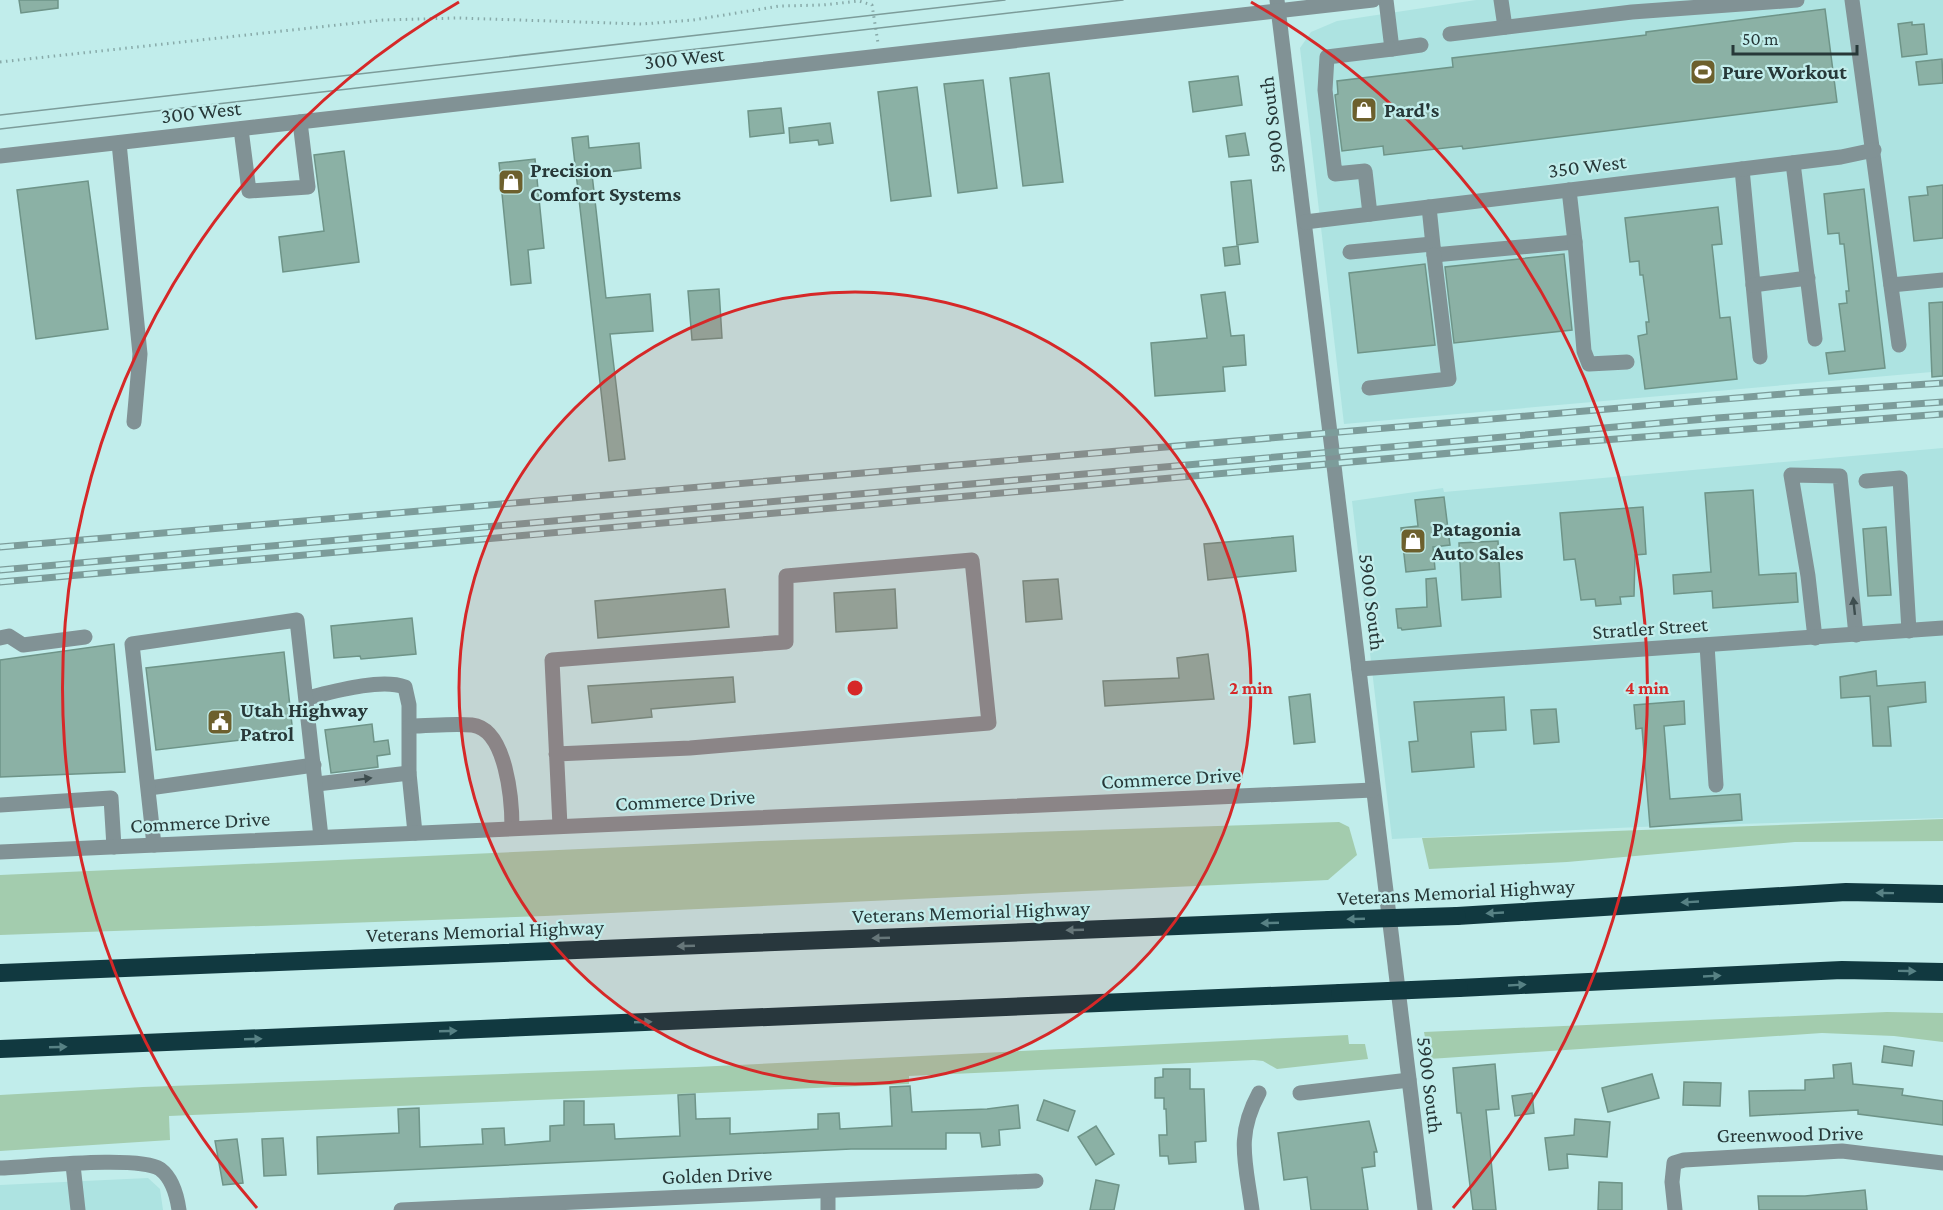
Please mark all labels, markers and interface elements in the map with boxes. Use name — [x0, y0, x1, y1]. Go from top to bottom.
scale bar — [1733, 18, 1858, 56]
text: 50 m — [1742, 29, 1779, 49]
street label: 300 West — [643, 42, 726, 74]
sports icon: Pure Workout — [1688, 57, 1718, 87]
place label: Pure Workout — [1722, 60, 1847, 84]
street label: 5900 South — [1254, 75, 1290, 175]
shop icon: Pard's — [1349, 95, 1379, 125]
street label: 300 West — [160, 96, 243, 128]
place label: Pard's — [1384, 98, 1440, 122]
street label: 350 West — [1547, 149, 1628, 183]
place label: Precision Comfort Systems — [530, 158, 682, 206]
shop icon: Precision Comfort Systems — [496, 167, 526, 197]
place label: Patagonia Auto Sales — [1431, 517, 1524, 565]
shop icon: Patagonia Auto Sales — [1398, 526, 1428, 556]
street label: 5900 South — [1354, 552, 1390, 652]
one-way arrow — [1849, 597, 1859, 616]
street label: Stratler Street — [1591, 612, 1710, 644]
centre of rings — [845, 678, 865, 698]
text: 2 min — [1229, 678, 1273, 698]
text: 4 min — [1625, 678, 1670, 698]
place label: Utah Highway Patrol — [240, 698, 369, 746]
public building icon: Utah Highway Patrol — [205, 707, 235, 737]
street label: Commerce Drive — [1100, 762, 1242, 794]
one-way arrow — [354, 774, 373, 784]
street label: Commerce Drive — [614, 784, 756, 816]
street label: Commerce Drive — [129, 806, 271, 838]
street label: Veterans Memorial Highway — [1337, 874, 1576, 910]
one-way arrow — [1875, 888, 1894, 898]
street label: Veterans Memorial Highway — [852, 896, 1091, 928]
one-way arrow — [1680, 897, 1699, 906]
one-way arrow — [1486, 909, 1505, 918]
street label: Veterans Memorial Highway — [366, 915, 605, 947]
one-way arrow — [1347, 915, 1366, 924]
one-way arrow — [1261, 918, 1280, 927]
one-way arrow — [1066, 926, 1085, 935]
one-way arrow — [871, 934, 890, 943]
one-way arrow — [676, 941, 695, 950]
one-way arrow — [1897, 967, 1916, 976]
one-way arrow — [1702, 972, 1721, 981]
one-way arrow — [1508, 981, 1527, 990]
one-way arrow — [633, 1018, 652, 1027]
one-way arrow — [439, 1026, 458, 1035]
one-way arrow — [244, 1034, 263, 1043]
street label: 5900 South — [1412, 1035, 1448, 1135]
one-way arrow — [49, 1042, 68, 1051]
street label: Greenwood Drive — [1716, 1121, 1864, 1147]
street label: Golden Drive — [661, 1161, 773, 1189]

